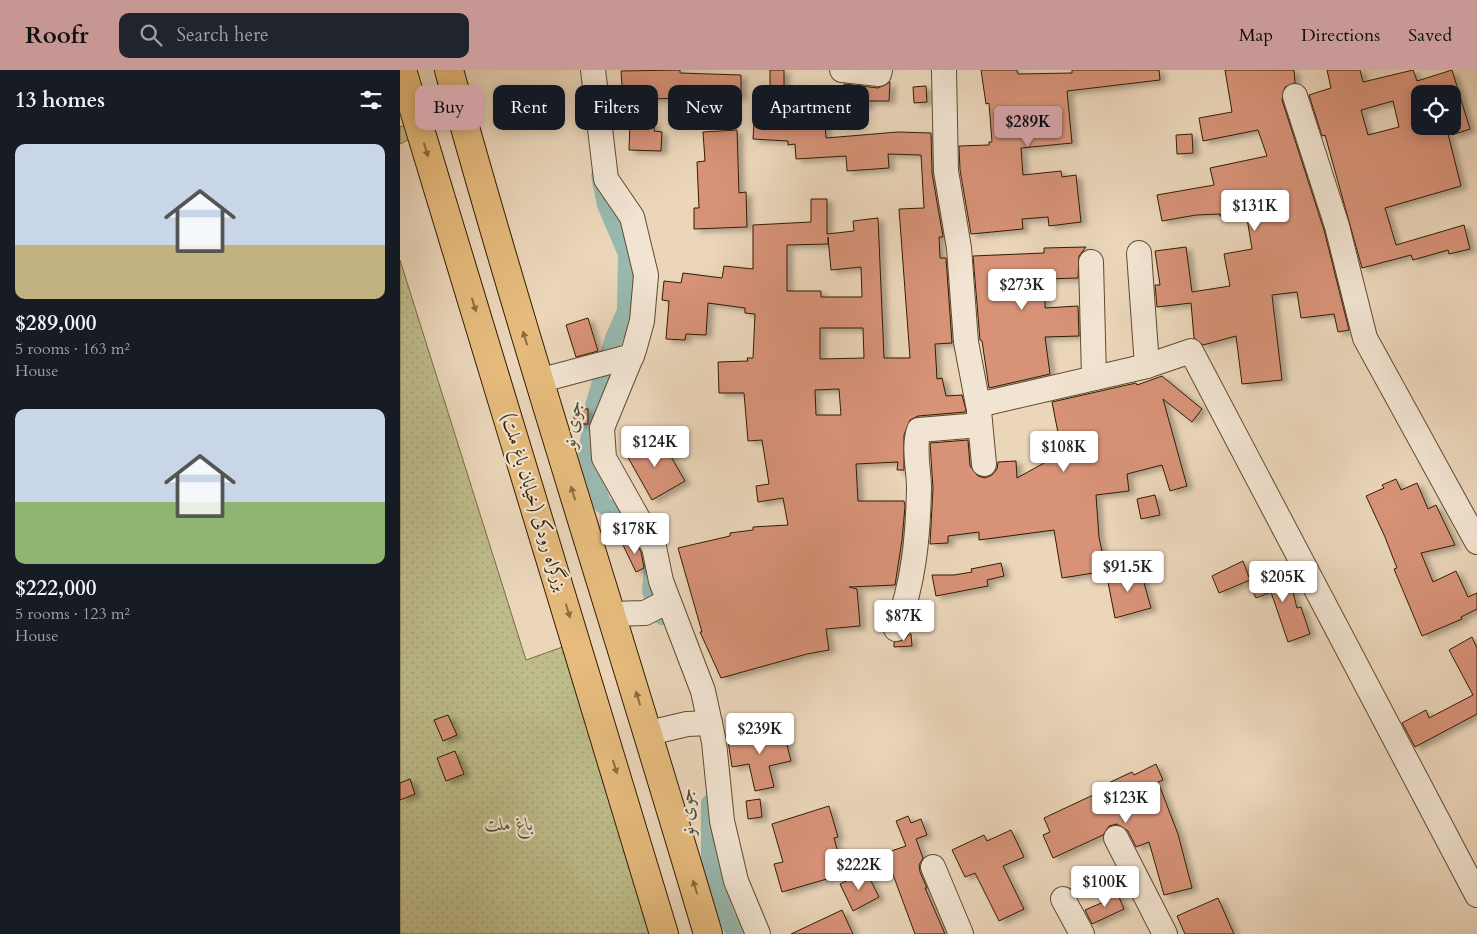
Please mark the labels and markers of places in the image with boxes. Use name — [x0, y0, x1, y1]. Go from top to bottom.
pin: $289K — [993, 106, 1063, 148]
pin: $131K — [1220, 190, 1290, 232]
pin: $273K — [987, 268, 1057, 311]
pin: $124K — [620, 426, 690, 468]
pin: $108K — [1029, 430, 1099, 473]
pin: $178K — [600, 512, 670, 555]
pin: $91.5K — [1087, 550, 1169, 593]
pin: $205K — [1248, 560, 1318, 603]
pin: $87K — [874, 600, 934, 642]
pin: $239K — [725, 712, 795, 755]
pin: $123K — [1091, 782, 1161, 824]
pin: $222K — [824, 848, 894, 891]
pin: $100K — [1070, 866, 1140, 908]

